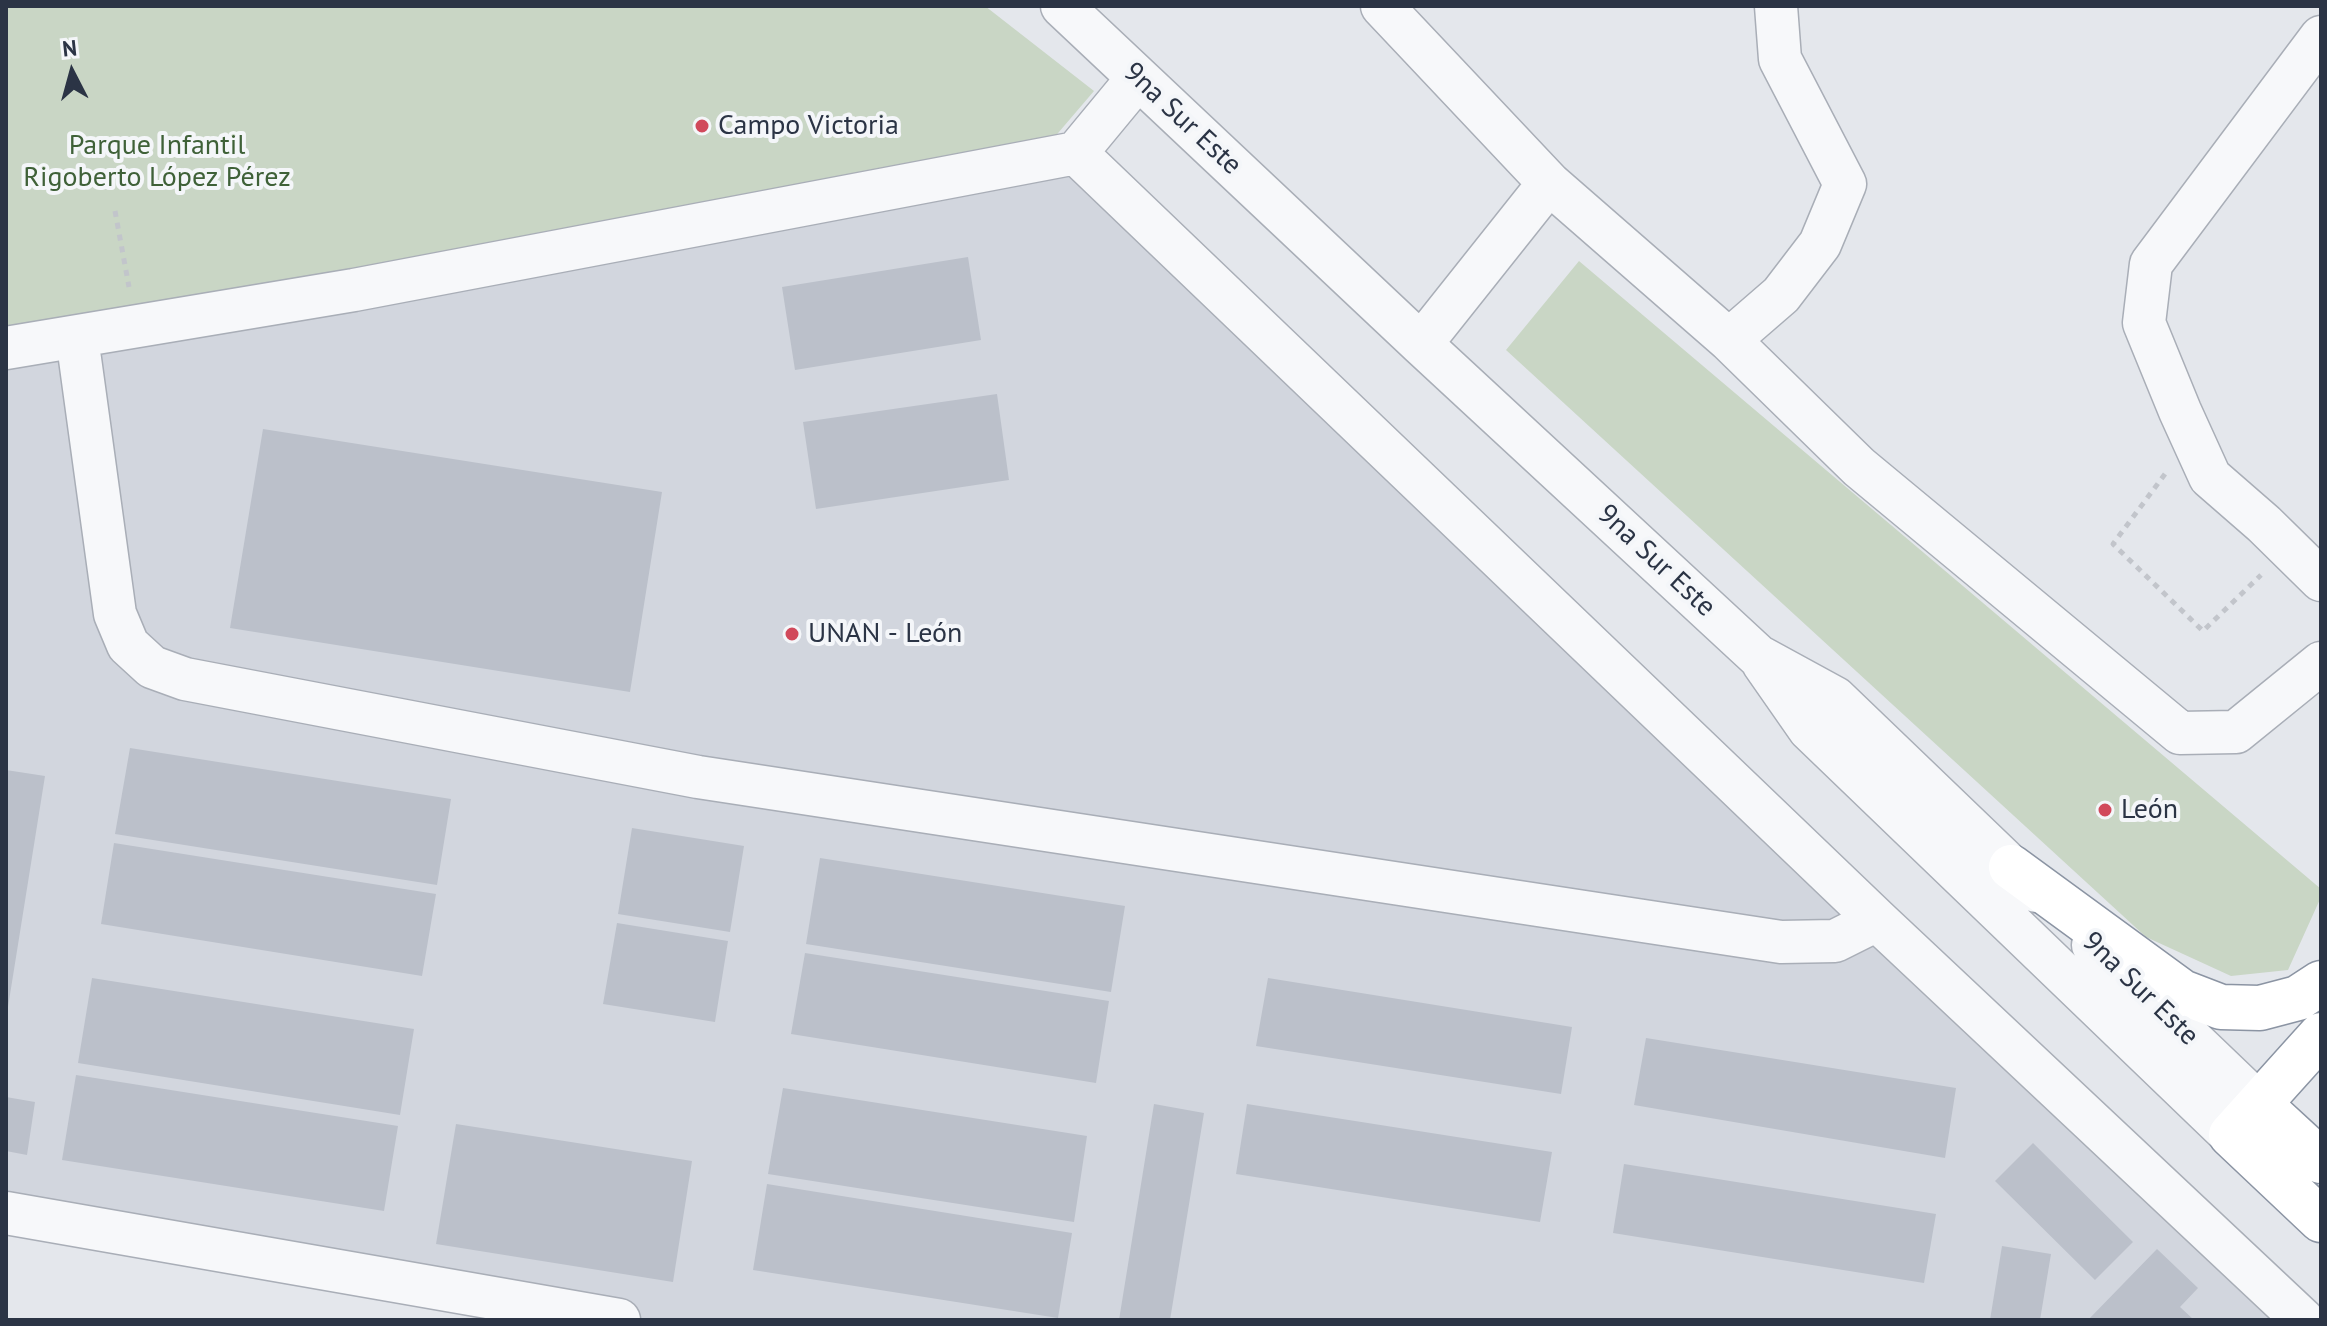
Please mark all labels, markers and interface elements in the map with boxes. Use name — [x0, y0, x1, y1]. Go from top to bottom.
north arrow — [32, 32, 112, 112]
text: N — [61, 33, 78, 63]
street label: 9na Sur Este — [1116, 56, 1248, 182]
place label: Campo Victoria — [718, 109, 899, 143]
marker: Campo Victoria — [693, 117, 711, 135]
park label: Parque Infantil Rigoberto López Pérez — [23, 129, 291, 195]
street label: 9na Sur Este — [1590, 498, 1722, 624]
place label: UNAN - León — [808, 617, 962, 651]
marker: UNAN - León — [783, 625, 801, 643]
place label: León — [2121, 793, 2178, 827]
marker: León — [2096, 801, 2114, 819]
street label: 9na Sur Este — [2075, 925, 2205, 1053]

